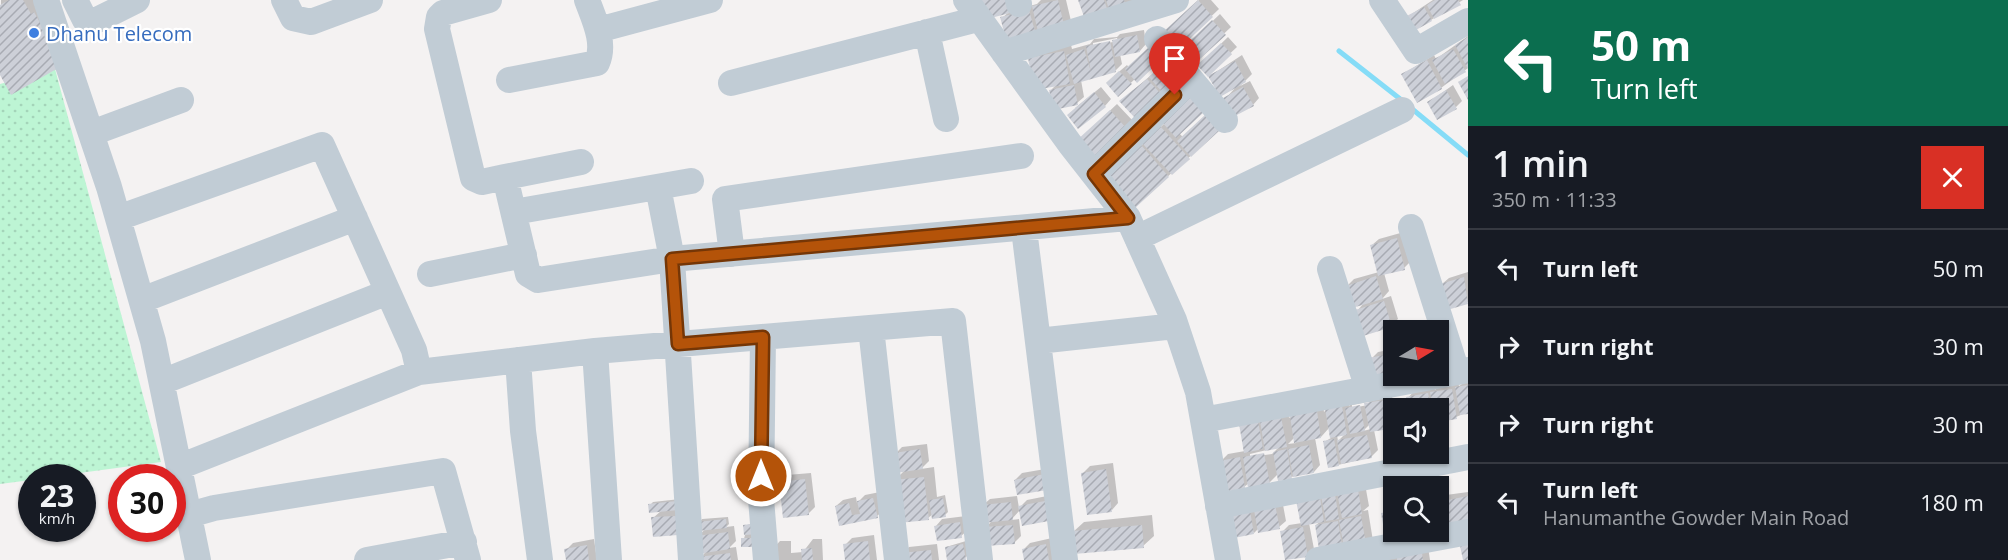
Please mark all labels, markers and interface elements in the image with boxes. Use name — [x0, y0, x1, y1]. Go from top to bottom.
text: 50 m — [1591, 16, 1691, 73]
place label: Dhanu Telecom — [46, 20, 192, 47]
icon: left — [1492, 24, 1570, 102]
marker: Dhanu Telecom — [27, 26, 41, 40]
pin — [1149, 33, 1200, 95]
icon: arrive — [1158, 42, 1191, 75]
text: Turn left — [1591, 70, 1698, 107]
text: 1 min — [1492, 139, 1589, 188]
button: close — [1921, 146, 1984, 209]
text: 350 m · 11:33 — [1492, 186, 1617, 213]
icon: left — [1492, 252, 1525, 285]
text: Turn left — [1543, 253, 1638, 283]
text: 50 m — [1933, 253, 1984, 283]
north arrow — [1383, 320, 1449, 386]
map controls — [1383, 320, 1449, 542]
icon: right — [1492, 330, 1525, 363]
text: Turn right — [1543, 331, 1654, 361]
text: 30 m — [1933, 331, 1984, 361]
button: sound — [1383, 398, 1449, 464]
icon: right — [1492, 408, 1525, 441]
text: Turn right — [1543, 409, 1654, 439]
text: 30 m — [1933, 409, 1984, 439]
position arrow — [729, 444, 793, 508]
speed limit sign: 30 — [108, 464, 186, 542]
text: Turn left — [1543, 474, 1638, 504]
text: 23 — [40, 475, 74, 516]
button: search — [1383, 476, 1449, 542]
icon: left — [1492, 486, 1525, 519]
text: 180 m — [1920, 487, 1984, 517]
text: Hanumanthe Gowder Main Road — [1543, 504, 1849, 531]
text: km/h — [39, 508, 75, 528]

